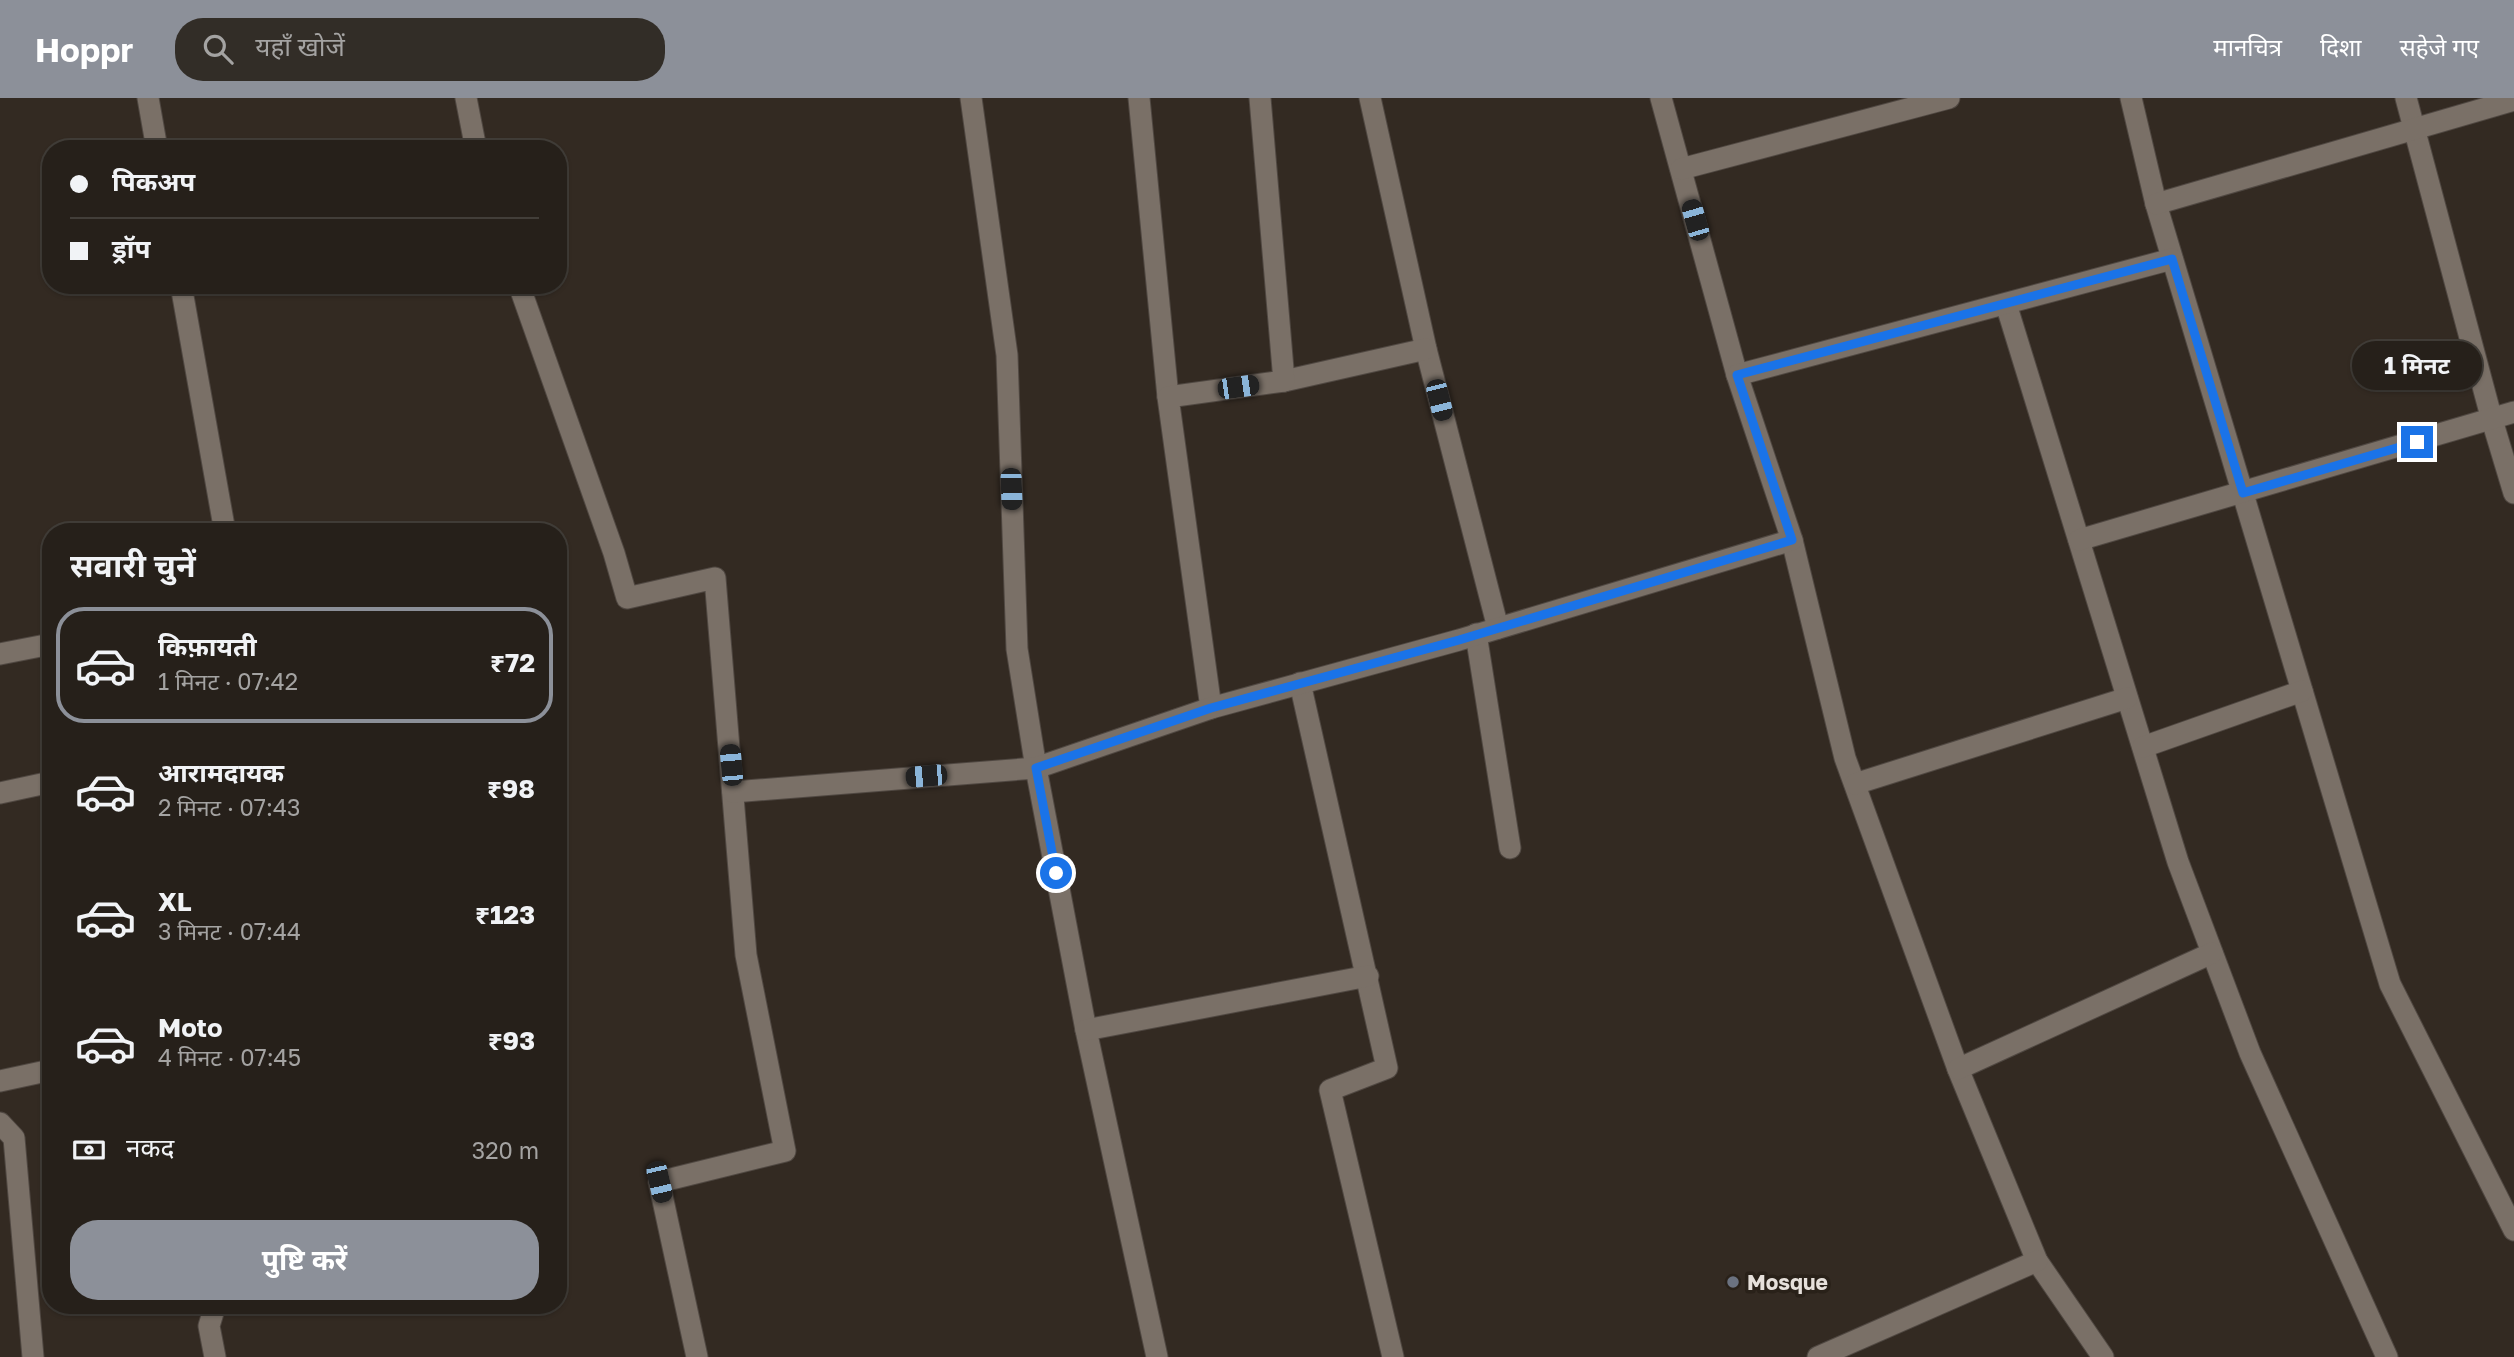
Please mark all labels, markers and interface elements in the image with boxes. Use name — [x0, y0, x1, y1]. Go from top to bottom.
search box — [175, 18, 665, 81]
text: Hoppr — [35, 30, 133, 69]
icon: search — [199, 30, 237, 68]
text: यहाँ खोजें — [255, 31, 345, 62]
text: मानचित्र — [2213, 32, 2282, 61]
text: दिशा — [2320, 32, 2361, 61]
text: सहेजे गए — [2399, 32, 2479, 61]
text: पिकअप — [112, 166, 195, 197]
car — [1680, 197, 1711, 243]
text: ड्रॉप — [112, 233, 150, 264]
callout: 1 मिनट — [2352, 341, 2482, 390]
text: 1 मिनट — [2384, 351, 2450, 379]
car — [1216, 374, 1261, 400]
car — [1424, 377, 1455, 423]
route end — [2401, 426, 2433, 458]
car — [1000, 468, 1023, 510]
text: सवारी चुनें — [70, 546, 196, 584]
text: किफ़ायती — [158, 631, 257, 662]
icon: car — [74, 634, 137, 697]
text: ₹72 — [490, 647, 535, 678]
text: 1 मिनट · 07:42 — [158, 667, 298, 695]
car — [719, 743, 744, 787]
text: आरामदायक — [158, 757, 284, 788]
icon: car — [74, 760, 137, 823]
car — [905, 764, 948, 788]
text: ₹98 — [487, 773, 535, 804]
text: 2 मिनट · 07:43 — [158, 793, 300, 821]
route start — [1040, 857, 1072, 889]
icon: car — [74, 886, 137, 949]
text: XL — [158, 886, 192, 917]
text: ₹123 — [475, 899, 535, 930]
text: 3 मिनट · 07:44 — [158, 917, 301, 945]
icon: car — [74, 1012, 137, 1075]
text: Moto — [158, 1012, 223, 1043]
text: ₹93 — [488, 1025, 535, 1056]
text: 4 मिनट · 07:45 — [158, 1043, 301, 1071]
icon: cash — [70, 1131, 108, 1169]
text: नकद — [126, 1132, 174, 1163]
text: 320 m — [472, 1136, 539, 1164]
car — [645, 1159, 674, 1205]
button: पुष्टि करें — [70, 1220, 539, 1300]
place label: Mosque — [1747, 1269, 1828, 1295]
marker: Mosque — [1725, 1274, 1741, 1290]

